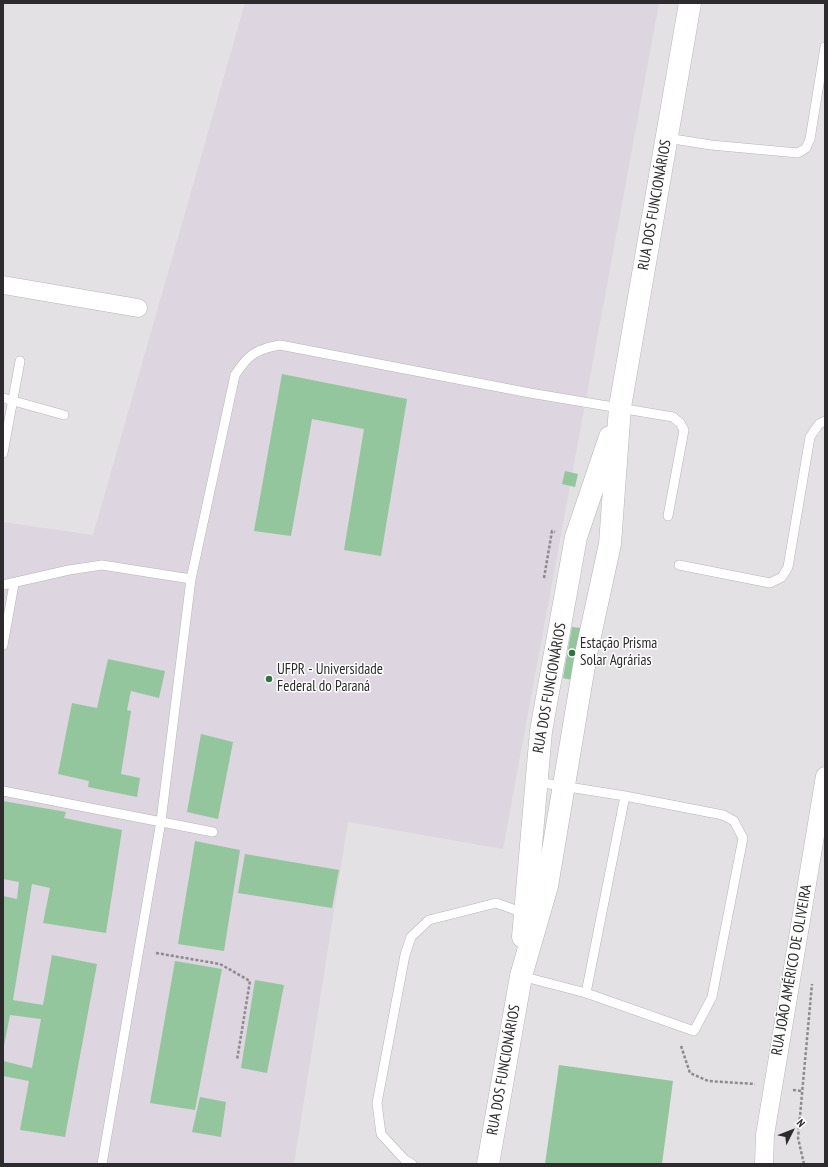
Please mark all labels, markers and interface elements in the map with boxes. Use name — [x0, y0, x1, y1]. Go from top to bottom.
street label: RUA DOS FUNCIONÁRIOS — [635, 138, 675, 272]
street label: RUA DOS FUNCIONÁRIOS — [530, 621, 570, 755]
place label: Estação Prisma Solar Agrárias — [580, 635, 657, 670]
marker: Estação Prisma Solar Agrárias — [567, 648, 577, 658]
place label: UFPR - Universidade Federal do Paraná — [277, 661, 383, 696]
marker: UFPR - Universidade Federal do Paraná — [264, 674, 274, 684]
street label: RUA JOÃO AMÉRICO DE OLIVEIRA — [768, 883, 816, 1057]
street label: RUA DOS FUNCIONÁRIOS — [484, 1003, 524, 1137]
north arrow — [772, 1111, 812, 1151]
text: N — [794, 1116, 808, 1130]

